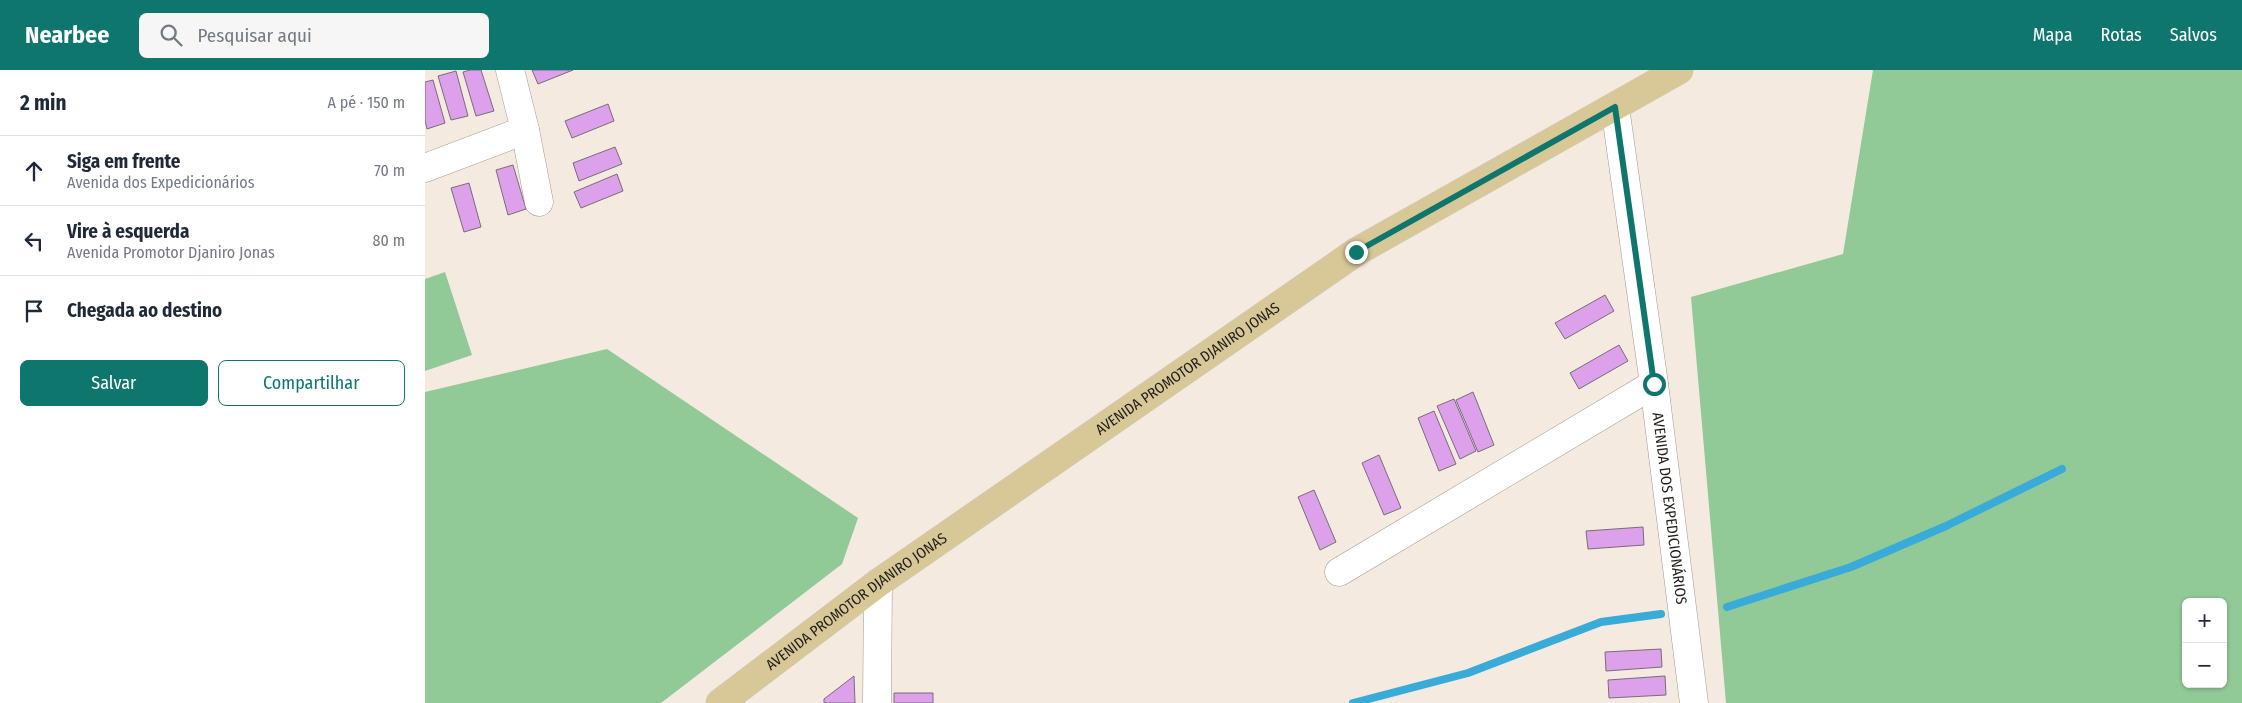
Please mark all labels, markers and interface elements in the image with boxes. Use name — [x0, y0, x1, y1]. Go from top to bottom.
search box — [139, 13, 489, 58]
text: Nearbee — [25, 21, 109, 49]
icon: search — [157, 21, 185, 49]
text: Pesquisar aqui — [197, 24, 312, 47]
text: Mapa — [2033, 24, 2073, 46]
text: Rotas — [2101, 24, 2142, 46]
text: Salvos — [2170, 24, 2217, 46]
text: 2 min — [20, 90, 67, 116]
text: A pé · 150 m — [328, 93, 405, 112]
text: Siga em frente — [67, 150, 181, 173]
icon: ahead — [20, 157, 48, 185]
text: 70 m — [374, 161, 405, 180]
text: Avenida dos Expedicionários — [67, 173, 255, 192]
text: Vire à esquerda — [67, 220, 189, 243]
icon: left — [20, 227, 48, 255]
text: 80 m — [373, 231, 405, 250]
route end — [1345, 241, 1368, 264]
text: Avenida Promotor Djaniro Jonas — [67, 243, 275, 262]
icon: arrive — [20, 297, 48, 325]
text: Chegada ao destino — [67, 299, 222, 322]
street label: AVENIDA PROMOTOR DJANIRO JONAS — [1092, 299, 1283, 439]
button: Salvar — [20, 360, 208, 406]
button: Compartilhar — [218, 360, 405, 406]
route start — [1643, 373, 1666, 396]
street label: AVENIDA DOS EXPEDICIONÁRIOS — [1649, 411, 1691, 605]
street label: AVENIDA PROMOTOR DJANIRO JONAS — [762, 529, 950, 674]
map controls — [2182, 598, 2227, 688]
button: + — [2182, 598, 2227, 643]
button: − — [2182, 643, 2227, 688]

